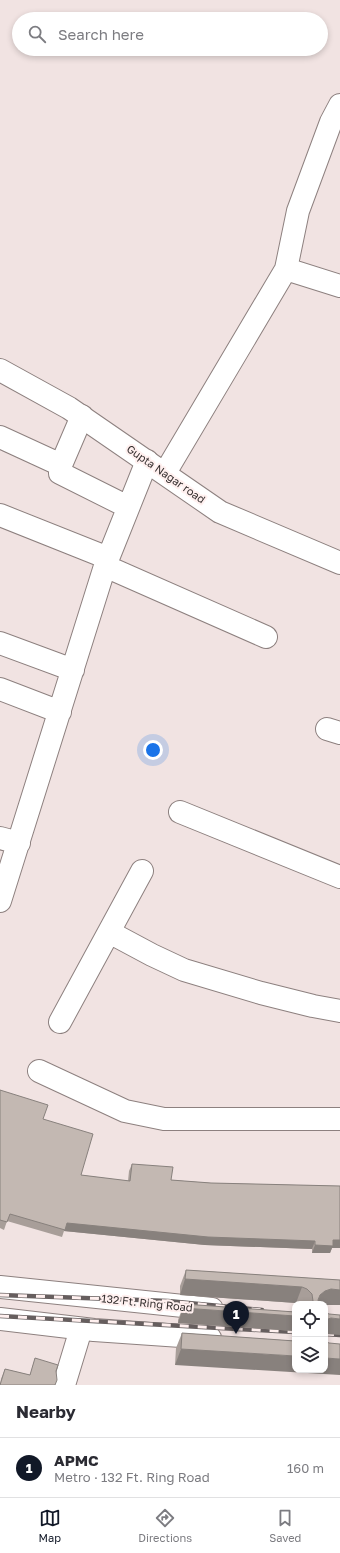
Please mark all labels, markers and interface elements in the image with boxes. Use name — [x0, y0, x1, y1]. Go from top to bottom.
search box — [12, 12, 328, 56]
icon: search — [26, 23, 48, 45]
text: Search here — [58, 25, 144, 43]
street label: Gupta Nagar road — [125, 442, 208, 506]
your location — [143, 740, 163, 760]
street label: 132 Ft. Ring Road — [101, 1291, 193, 1314]
pin: 1 — [223, 1301, 249, 1334]
map controls — [292, 1301, 328, 1373]
button: locate — [292, 1301, 328, 1337]
button: layers — [292, 1337, 328, 1373]
text: Nearby — [16, 1401, 76, 1422]
text: APMC — [54, 1451, 99, 1469]
text: 1 — [26, 1460, 32, 1476]
text: 160 m — [287, 1460, 324, 1476]
text: Metro · 132 Ft. Ring Road — [54, 1469, 210, 1485]
tab: Map — [39, 1507, 61, 1544]
tab: Directions — [138, 1507, 192, 1544]
tab: Saved — [269, 1507, 301, 1544]

